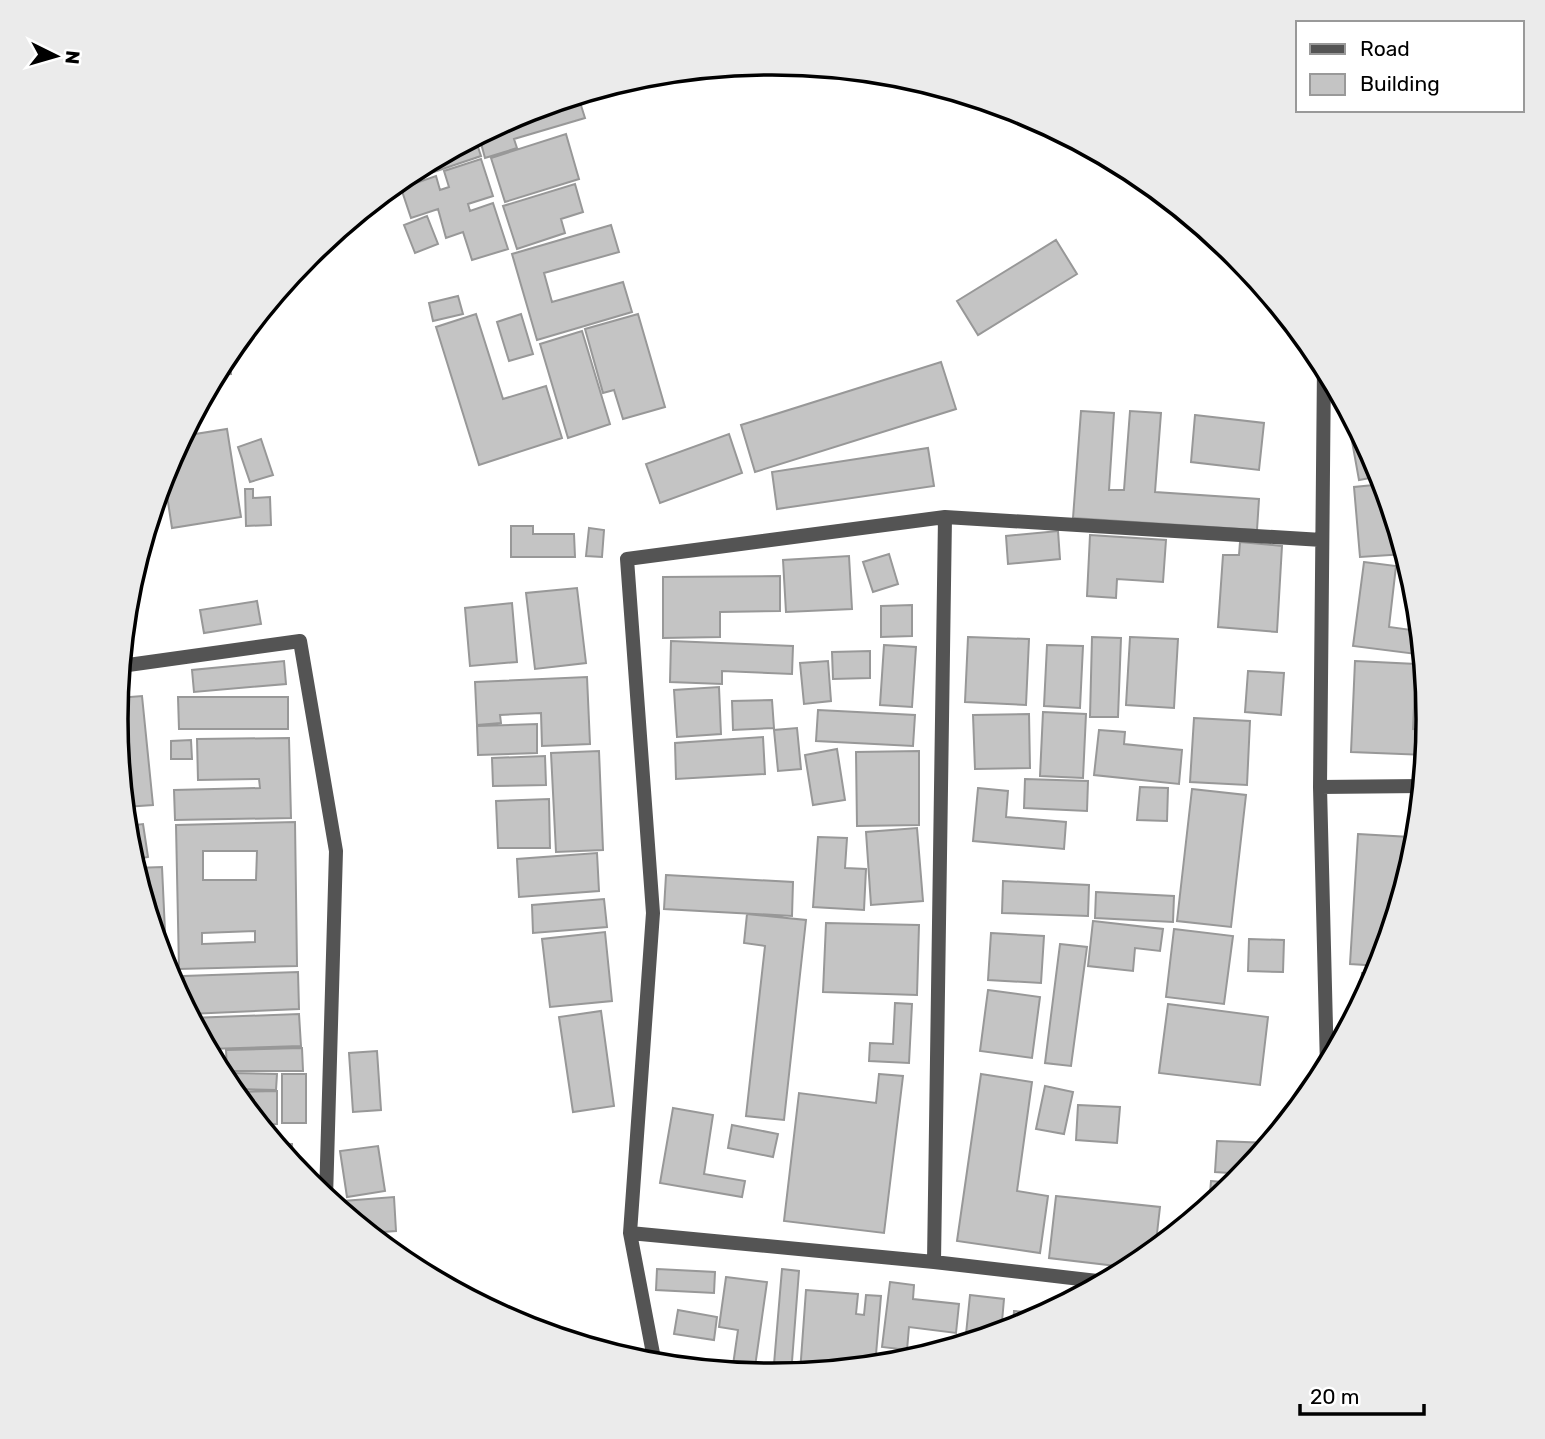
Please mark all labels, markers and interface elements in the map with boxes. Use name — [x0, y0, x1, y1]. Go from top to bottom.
north arrow — [21, 21, 91, 91]
legend — [1296, 21, 1524, 112]
text: Road — [1360, 36, 1410, 61]
text: N — [60, 50, 84, 65]
text: Building — [1360, 71, 1440, 96]
scale bar — [1300, 1372, 1424, 1416]
text: 20 m — [1310, 1384, 1359, 1409]

